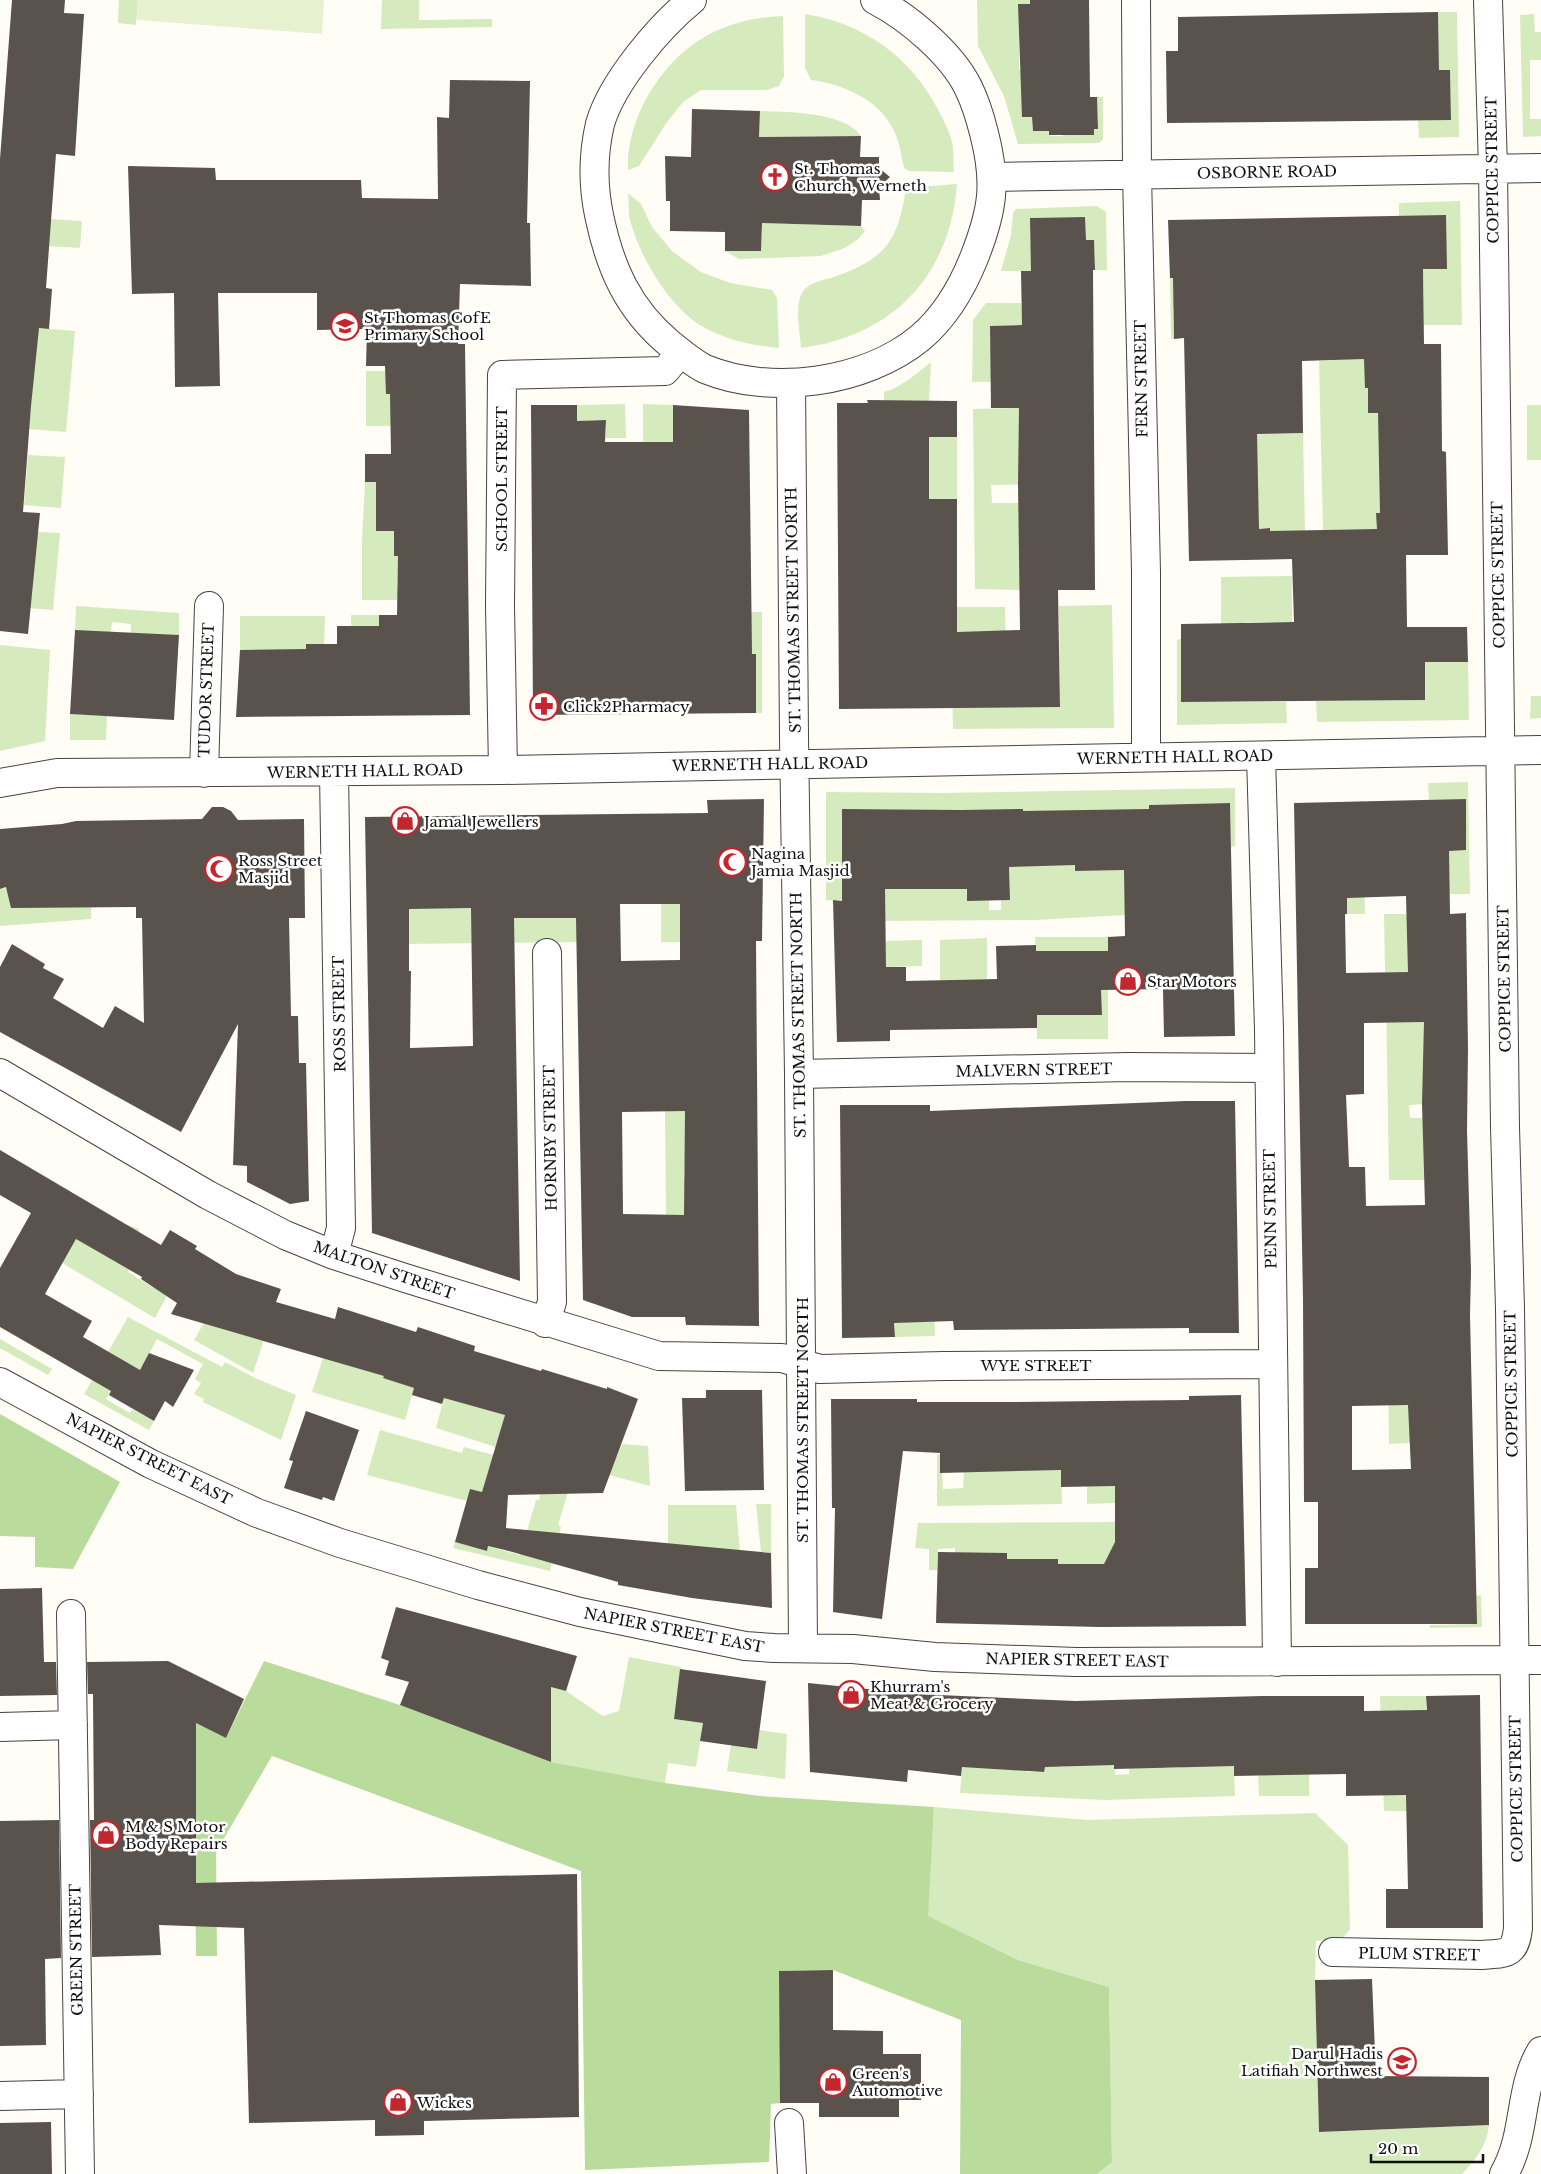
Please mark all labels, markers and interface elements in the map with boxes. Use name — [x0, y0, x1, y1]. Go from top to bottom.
street label: COPPICE STREET — [1481, 96, 1503, 244]
place label: St. Thomas Church, Werneth — [794, 159, 927, 195]
street label: OSBORNE ROAD — [1197, 161, 1337, 183]
church icon: St. Thomas Church, Werneth — [760, 162, 790, 192]
place label: St Thomas CofE Primary School — [364, 308, 491, 344]
school or university icon: St Thomas CofE Primary School — [330, 311, 360, 341]
street label: FERN STREET — [1130, 320, 1152, 438]
street label: SCHOOL STREET — [492, 406, 511, 552]
street label: ST. THOMAS STREET NORTH — [781, 487, 805, 733]
street label: COPPICE STREET — [1487, 501, 1509, 649]
street label: TUDOR STREET — [194, 622, 218, 758]
pharmacy icon: Click2Pharmacy — [529, 691, 559, 721]
place label: Click2Pharmacy — [563, 697, 690, 716]
street label: WERNETH HALL ROAD — [1076, 746, 1273, 768]
street label: WERNETH HALL ROAD — [671, 753, 868, 775]
street label: WERNETH HALL ROAD — [266, 760, 463, 782]
shop icon: Jamal Jewellers — [390, 806, 420, 836]
place label: Jamal Jewellers — [422, 812, 539, 831]
place label: Nagina Jamia Masjid — [749, 844, 850, 880]
mosque icon: Nagina Jamia Masjid — [717, 847, 747, 877]
place label: Ross Street Masjid — [238, 851, 323, 887]
mosque icon: Ross Street Masjid — [204, 854, 234, 884]
street label: ST. THOMAS STREET NORTH — [786, 892, 810, 1138]
street label: COPPICE STREET — [1493, 905, 1515, 1053]
street label: ROSS STREET — [328, 956, 350, 1072]
shop icon: Star Motors — [1113, 966, 1143, 996]
place label: Star Motors — [1147, 972, 1237, 991]
street label: MALVERN STREET — [955, 1059, 1113, 1081]
street label: HORNBY STREET — [539, 1065, 561, 1211]
street label: PENN STREET — [1259, 1149, 1281, 1269]
street label: MALTON STREET — [311, 1237, 457, 1303]
street label: ST. THOMAS STREET NORTH — [793, 1297, 812, 1543]
street label: COPPICE STREET — [1500, 1310, 1522, 1458]
street label: WYE STREET — [979, 1356, 1092, 1375]
street label: NAPIER STREET EAST — [63, 1409, 235, 1509]
street label: NAPIER STREET EAST — [582, 1603, 766, 1657]
street label: NAPIER STREET EAST — [985, 1649, 1169, 1671]
place label: Khurram's Meat & Grocery — [870, 1677, 994, 1713]
shop icon: Khurram's Meat & Grocery — [836, 1680, 866, 1710]
street label: COPPICE STREET — [1505, 1715, 1527, 1863]
place label: M & S Motor Body Repairs — [125, 1817, 228, 1853]
shop icon: M & S Motor Body Repairs — [91, 1820, 121, 1850]
street label: GREEN STREET — [65, 1884, 87, 2016]
street label: PLUM STREET — [1358, 1943, 1480, 1965]
place label: Darul Hadis Latifiah Northwest — [1241, 2044, 1383, 2080]
school or university icon: Darul Hadis Latifiah Northwest — [1387, 2047, 1417, 2077]
place label: Green's Automotive — [851, 2064, 943, 2100]
shop icon: Green's Automotive — [818, 2067, 848, 2097]
shop icon: Wickes — [383, 2087, 413, 2117]
place label: Wickes — [416, 2093, 472, 2112]
scale bar — [1371, 2132, 1484, 2164]
text: 20 m — [1378, 2139, 1418, 2158]

